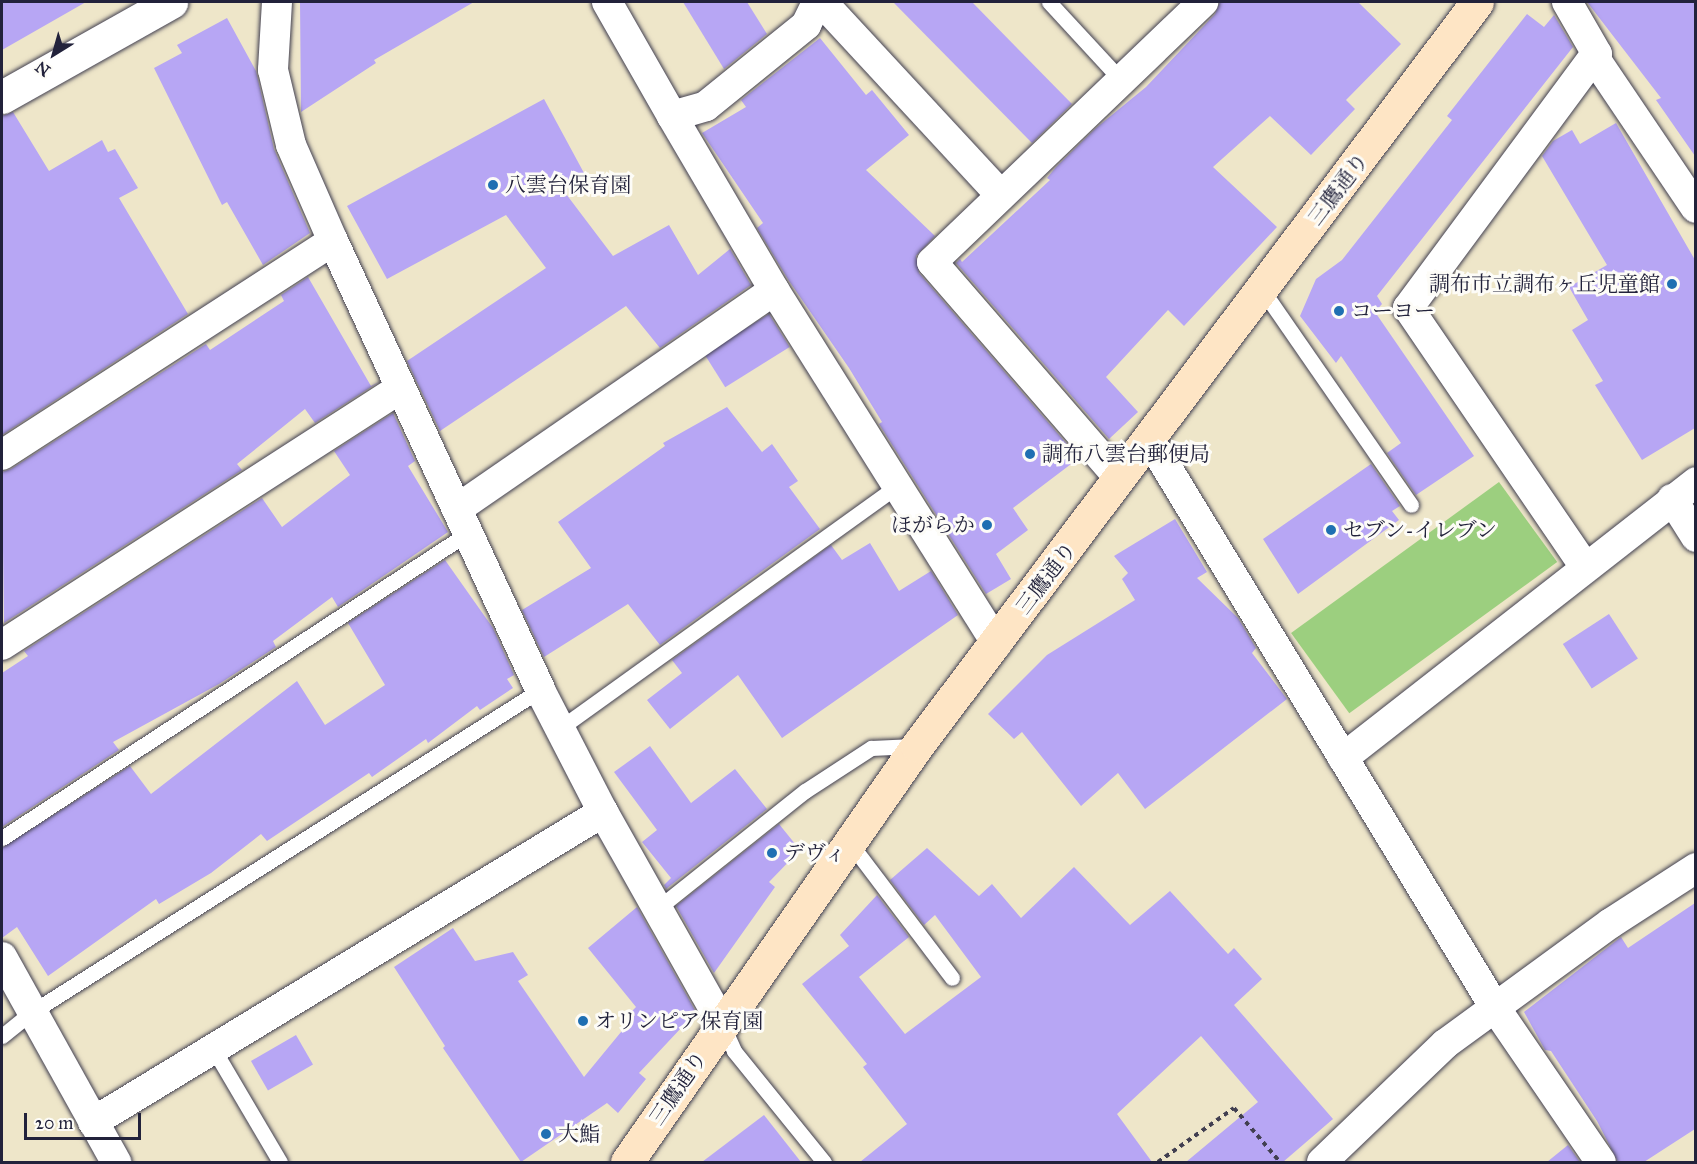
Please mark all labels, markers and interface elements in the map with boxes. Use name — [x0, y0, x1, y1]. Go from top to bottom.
north arrow — [24, 24, 84, 84]
text: N — [32, 57, 54, 80]
street label: 三鷹通り — [1303, 148, 1373, 230]
place label: 八雲台保育園 — [505, 172, 631, 198]
marker: 八雲台保育園 — [486, 178, 500, 192]
place label: 調布市立調布ヶ丘児童館 — [1429, 271, 1660, 297]
marker: 調布市立調布ヶ丘児童館 — [1665, 277, 1679, 291]
place label: コーヨー — [1351, 298, 1435, 324]
marker: コーヨー — [1332, 304, 1346, 318]
place label: 調布八雲台郵便局 — [1042, 441, 1210, 467]
marker: 調布八雲台郵便局 — [1023, 447, 1037, 461]
place label: ほがらか — [891, 512, 975, 538]
place label: セブン-イレブン — [1343, 517, 1499, 543]
marker: ほがらか — [980, 518, 994, 532]
marker: セブン-イレブン — [1324, 523, 1338, 537]
street label: 三鷹通り — [1011, 537, 1081, 619]
place label: デヴィ — [784, 840, 847, 866]
marker: デヴィ — [765, 846, 779, 860]
place label: オリンピア保育園 — [595, 1008, 763, 1034]
marker: オリンピア保育園 — [576, 1014, 590, 1028]
street label: 三鷹通り — [644, 1046, 712, 1130]
scale bar — [27, 1101, 144, 1139]
text: 20 m — [35, 1112, 73, 1134]
place label: 大鮨 — [558, 1121, 600, 1147]
marker: 大鮨 — [539, 1127, 553, 1141]

